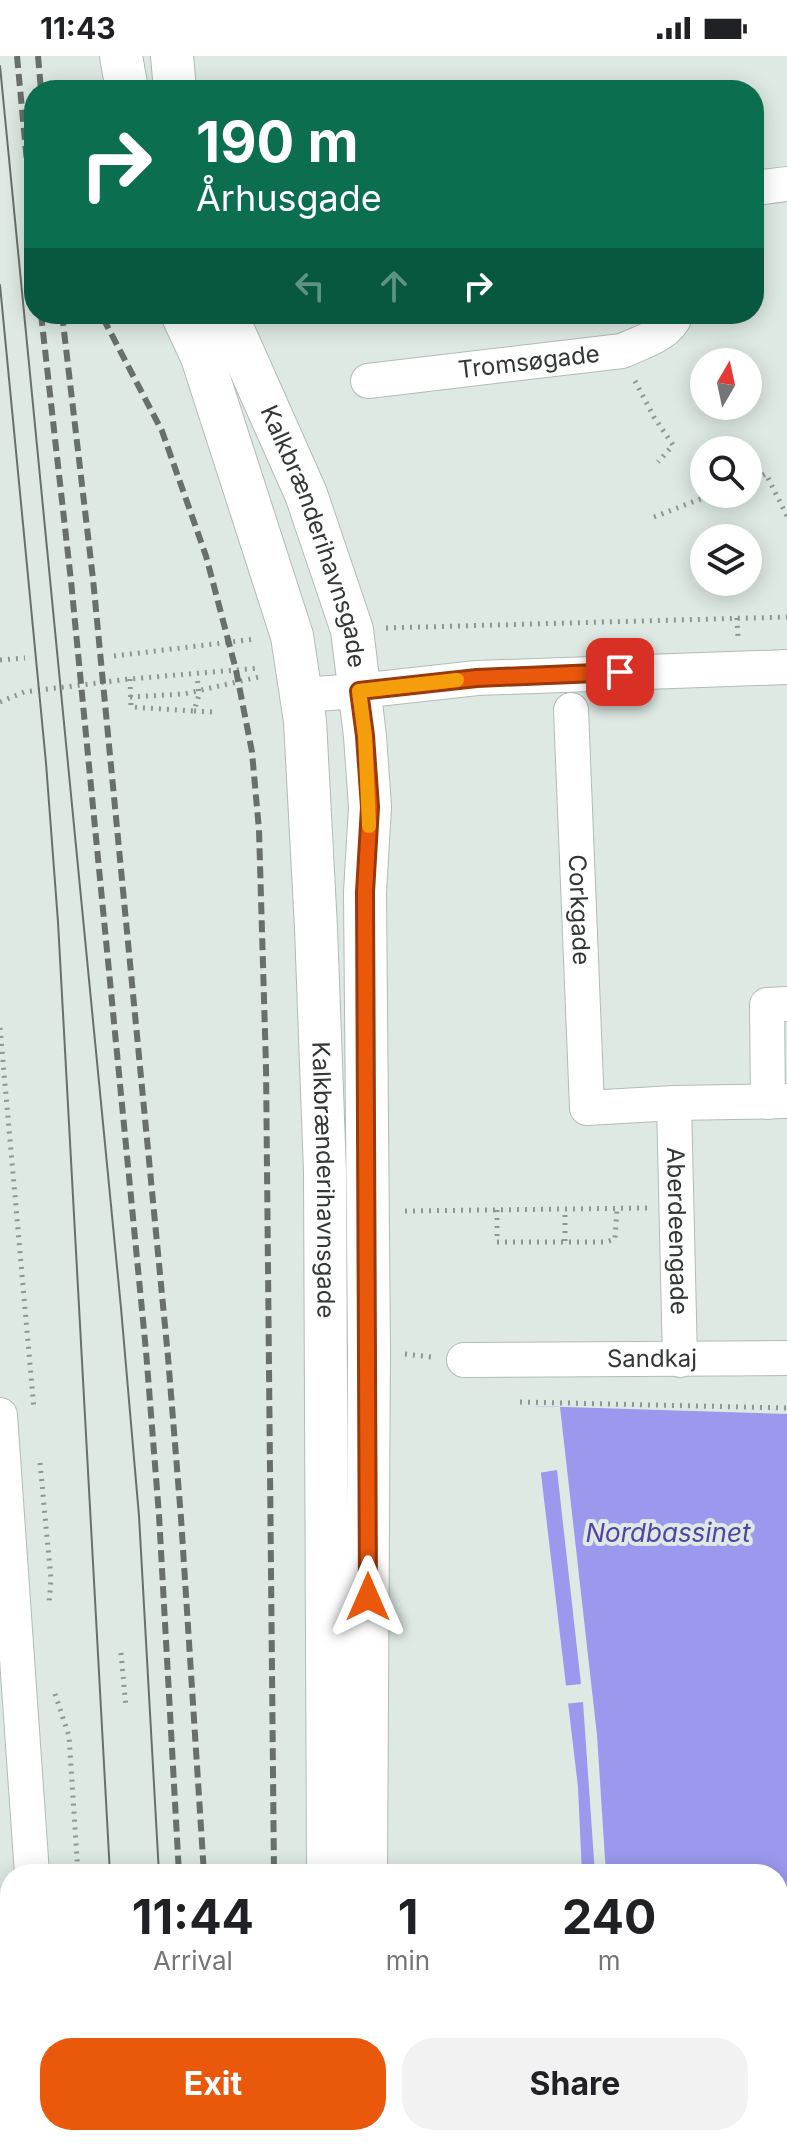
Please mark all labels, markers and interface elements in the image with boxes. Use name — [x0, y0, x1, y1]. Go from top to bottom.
text: 11:43 — [40, 10, 116, 46]
text: 190 m — [196, 108, 359, 176]
icon: right — [64, 112, 168, 216]
text: Århusgade — [196, 176, 382, 220]
icon: left — [288, 264, 332, 308]
icon: ahead — [372, 264, 416, 308]
icon: right — [456, 264, 500, 308]
street label: Tromsøgade — [457, 339, 601, 384]
north arrow — [690, 348, 762, 420]
map controls — [690, 348, 762, 596]
street label: Kalkbrænderihavnsgade — [254, 401, 372, 669]
button: search — [690, 436, 762, 508]
button: layers — [690, 524, 762, 596]
pin — [586, 638, 654, 706]
icon: arrive — [598, 650, 642, 694]
street label: Corkgade — [563, 854, 596, 966]
street label: Kalkbrænderihavnsgade — [306, 1041, 341, 1319]
street label: Aberdeengade — [661, 1147, 694, 1315]
street label: Sandkaj — [607, 1344, 697, 1373]
water label: Nordbassinet — [586, 1517, 751, 1548]
position arrow — [326, 1555, 410, 1639]
text: 11:44 — [132, 1887, 254, 1946]
text: 1 — [398, 1887, 418, 1946]
text: 240 — [562, 1887, 656, 1946]
text: Arrival — [153, 1945, 233, 1976]
text: min — [386, 1945, 430, 1976]
text: m — [598, 1945, 620, 1976]
button: Exit — [40, 2038, 386, 2130]
button: Share — [402, 2038, 748, 2130]

